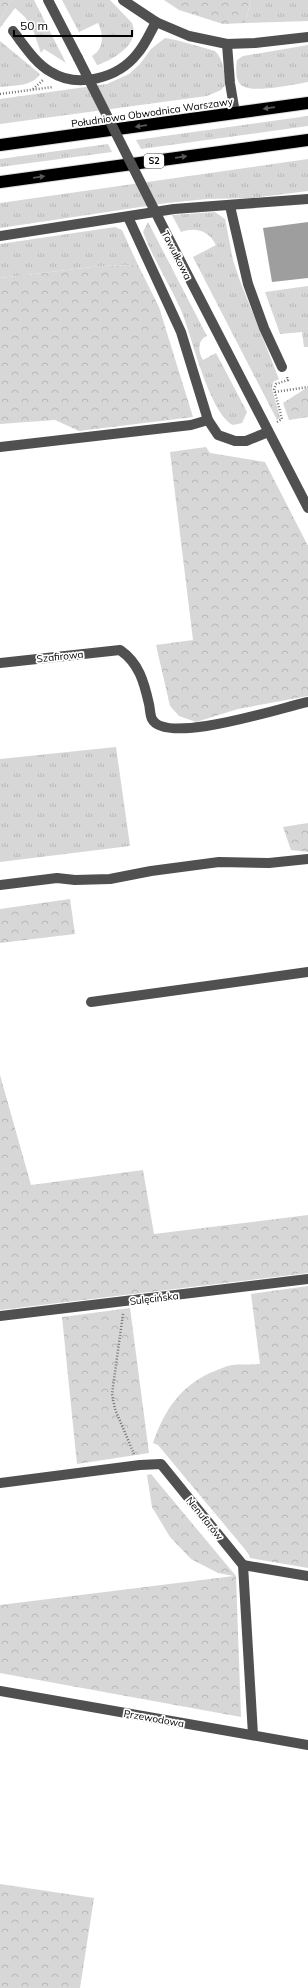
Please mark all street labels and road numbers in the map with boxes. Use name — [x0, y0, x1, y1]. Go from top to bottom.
street label: Południowa Obwodnica Warszawy — [70, 95, 234, 130]
road number: S2 — [144, 154, 164, 168]
street label: Tawułkowa — [159, 229, 194, 282]
street label: Szafirowa — [36, 648, 84, 665]
street label: Sulęcińska — [129, 1289, 179, 1308]
street label: Nenufarów — [183, 1494, 226, 1543]
street label: Przewodowa — [123, 1707, 185, 1730]

